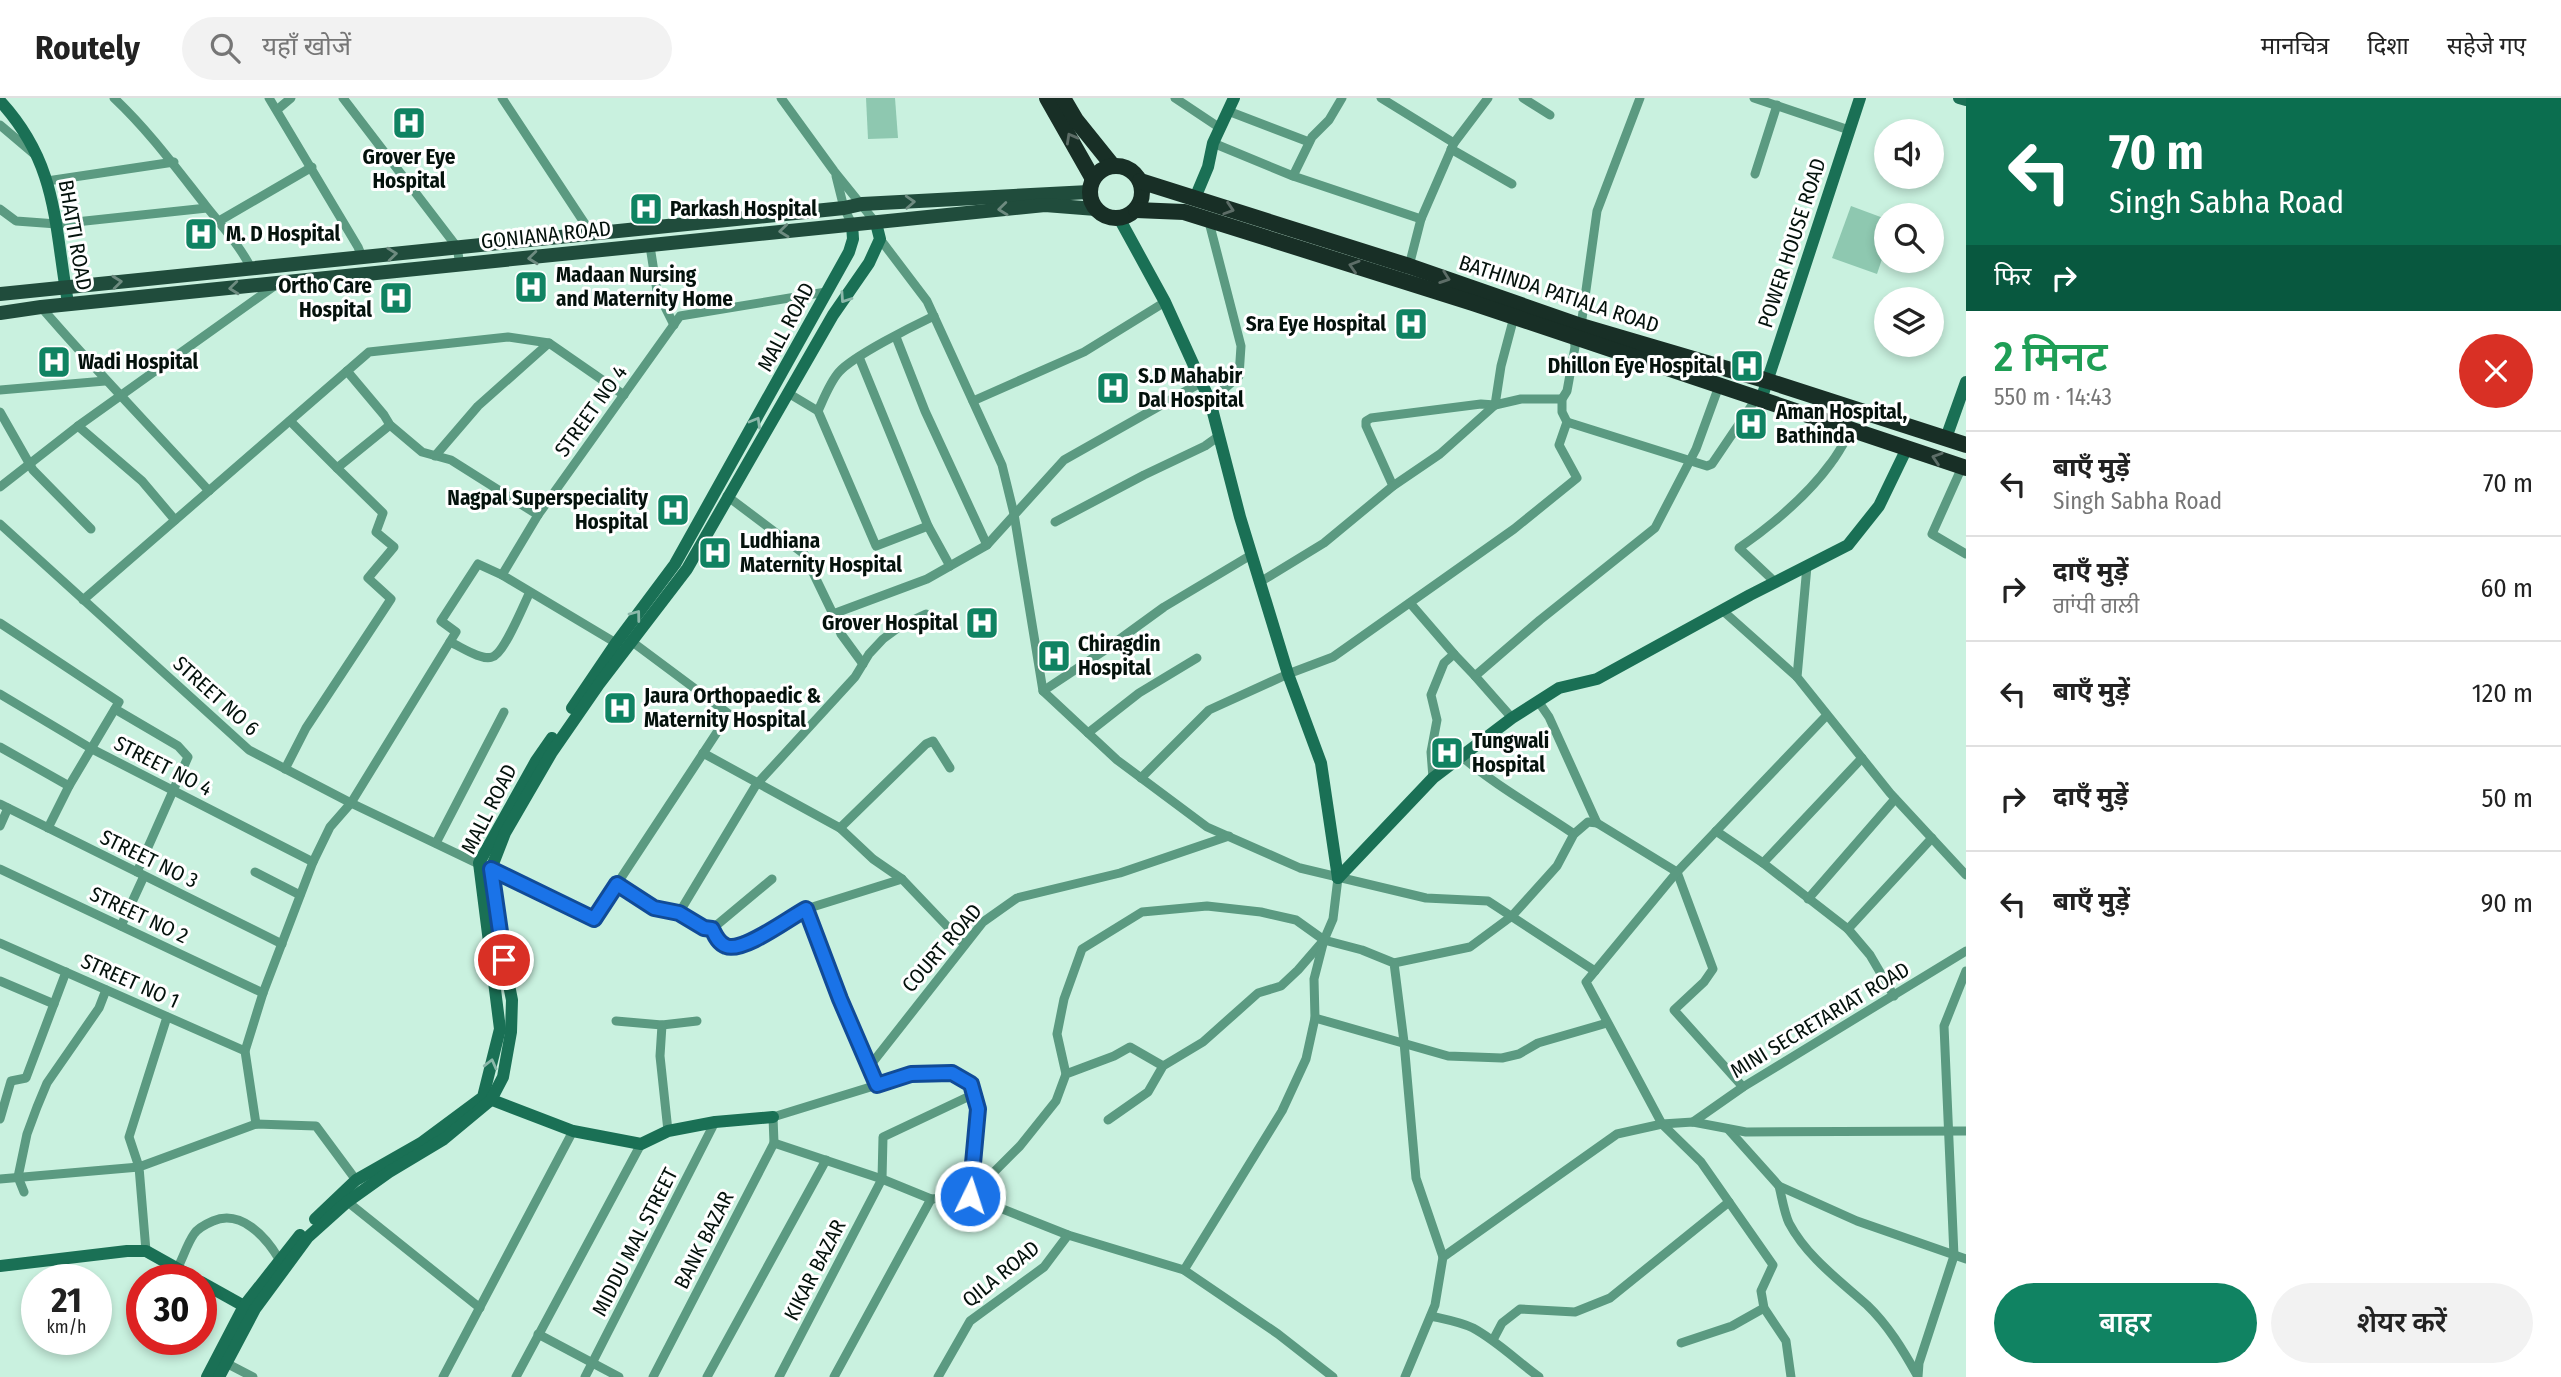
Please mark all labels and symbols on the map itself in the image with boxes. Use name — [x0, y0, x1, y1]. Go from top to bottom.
hospital icon: Grover Eye Hospital — [390, 104, 428, 142]
one-way arrow — [1065, 133, 1079, 146]
place label: Grover Eye Hospital — [363, 144, 456, 194]
street label: POWER HOUSE ROAD — [1752, 155, 1832, 331]
street label: BHATTI ROAD — [53, 178, 97, 292]
hospital icon: Parkash Hospital — [627, 190, 665, 228]
one-way arrow — [905, 194, 916, 209]
place label: Parkash Hospital — [670, 196, 817, 222]
one-way arrow — [1223, 200, 1235, 215]
one-way arrow — [997, 202, 1009, 217]
hospital icon: M. D Hospital — [182, 215, 220, 253]
street label: GONIANA ROAD — [480, 215, 612, 255]
place label: M. D Hospital — [226, 221, 340, 247]
one-way arrow — [778, 224, 790, 239]
one-way arrow — [387, 247, 398, 262]
street label: BATHINDA PATIALA ROAD — [1456, 249, 1662, 339]
one-way arrow — [527, 250, 538, 265]
one-way arrow — [1348, 260, 1360, 274]
place label: Madaan Nursing and Maternity Home — [556, 262, 733, 312]
hospital icon: Madaan Nursing and Maternity Home — [512, 268, 550, 306]
one-way arrow — [1439, 270, 1451, 285]
place label: Ortho Care Hospital — [278, 273, 372, 323]
one-way arrow — [111, 275, 122, 290]
street label: MALL ROAD — [752, 278, 820, 376]
hospital icon: Ortho Care Hospital — [377, 279, 415, 317]
one-way arrow — [228, 280, 239, 295]
one-way arrow — [841, 290, 853, 303]
hospital icon: Sra Eye Hospital — [1392, 305, 1430, 343]
place label: Sra Eye Hospital — [1246, 311, 1386, 337]
hospital icon: Wadi Hospital — [35, 343, 73, 381]
hospital icon: Dhillon Eye Hospital — [1728, 347, 1766, 385]
place label: Wadi Hospital — [78, 349, 199, 375]
place label: Dhillon Eye Hospital — [1548, 353, 1722, 379]
street label: STREET NO 4 — [549, 360, 633, 462]
place label: S.D Mahabir Dal Hospital — [1138, 363, 1244, 413]
hospital icon: S.D Mahabir Dal Hospital — [1094, 369, 1132, 407]
place label: Aman Hospital, Bathinda — [1775, 399, 1907, 449]
hospital icon: Aman Hospital, Bathinda — [1732, 405, 1770, 443]
one-way arrow — [747, 416, 760, 429]
one-way arrow — [1931, 452, 1943, 466]
place label: Nagpal Superspeciality Hospital — [447, 485, 649, 535]
hospital icon: Nagpal Superspeciality Hospital — [654, 491, 692, 529]
place label: Ludhiana Maternity Hospital — [740, 528, 902, 578]
hospital icon: Ludhiana Maternity Hospital — [696, 534, 734, 572]
hospital icon: Grover Hospital — [963, 604, 1001, 642]
one-way arrow — [628, 610, 641, 623]
place label: Grover Hospital — [822, 610, 958, 636]
place label: Chiragdin Hospital — [1078, 631, 1160, 681]
hospital icon: Chiragdin Hospital — [1035, 637, 1073, 675]
street label: STREET NO 6 — [168, 651, 264, 741]
place label: Jaura Orthopaedic & Maternity Hospital — [643, 683, 822, 733]
hospital icon: Jaura Orthopaedic & Maternity Hospital — [601, 689, 639, 727]
place label: Tungwali Hospital — [1472, 728, 1549, 778]
street label: STREET NO 4 — [110, 730, 216, 802]
hospital icon: Tungwali Hospital — [1428, 734, 1466, 772]
street label: MALL ROAD — [455, 760, 523, 858]
street label: STREET NO 3 — [96, 824, 202, 894]
street label: STREET NO 2 — [86, 881, 192, 949]
street label: COURT ROAD — [896, 898, 988, 998]
pin — [474, 930, 534, 990]
street label: STREET NO 1 — [77, 948, 183, 1014]
street label: MINI SECRETARIAT ROAD — [1726, 956, 1914, 1084]
one-way arrow — [483, 1058, 498, 1070]
position arrow — [933, 1159, 1007, 1233]
street label: MIDDU MAL STREET — [586, 1163, 684, 1320]
street label: BANK BAZAR — [668, 1186, 740, 1293]
street label: KIKAR BAZAR — [778, 1215, 852, 1325]
street label: QILA ROAD — [957, 1235, 1045, 1313]
speed limit sign: 30 — [126, 1264, 217, 1355]

